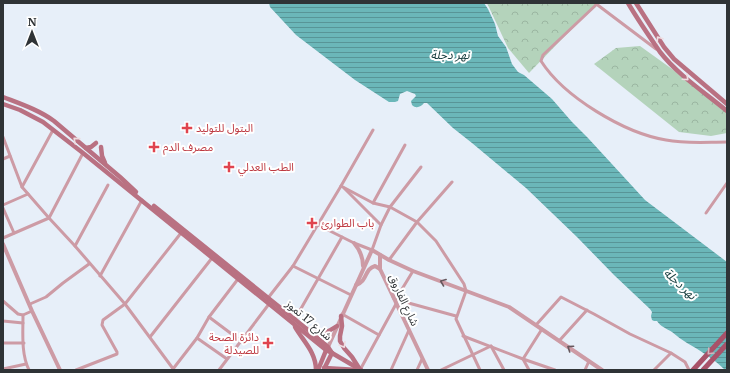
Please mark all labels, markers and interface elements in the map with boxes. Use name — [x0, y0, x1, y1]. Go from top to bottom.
north arrow — [12, 12, 52, 52]
text: N — [28, 15, 37, 29]
one-way arrow — [657, 36, 664, 43]
water label: نهر دجلة — [431, 47, 471, 62]
one-way arrow — [681, 73, 689, 80]
place label: البتول للتوليد — [196, 121, 253, 135]
marker: البتول للتوليد — [181, 122, 193, 134]
one-way arrow — [73, 137, 81, 144]
place label: مصرف الدم — [163, 140, 214, 155]
marker: مصرف الدم — [148, 141, 160, 153]
place label: الطب العدلي — [238, 160, 294, 177]
marker: الطب العدلي — [223, 161, 235, 173]
place label: باب الطوارئ — [321, 216, 374, 230]
marker: باب الطوارئ — [306, 217, 318, 229]
water label: نهر دجلة — [661, 265, 701, 303]
street label: شارع الفاروق — [385, 272, 422, 329]
one-way arrow — [439, 278, 446, 286]
street label: شارع 17 تموز — [282, 296, 335, 344]
place label: دائرة الصحة للصيدلة — [209, 330, 259, 357]
marker: دائرة الصحة للصيدلة — [262, 337, 274, 349]
one-way arrow — [339, 341, 346, 348]
one-way arrow — [567, 345, 574, 353]
one-way arrow — [708, 347, 715, 354]

